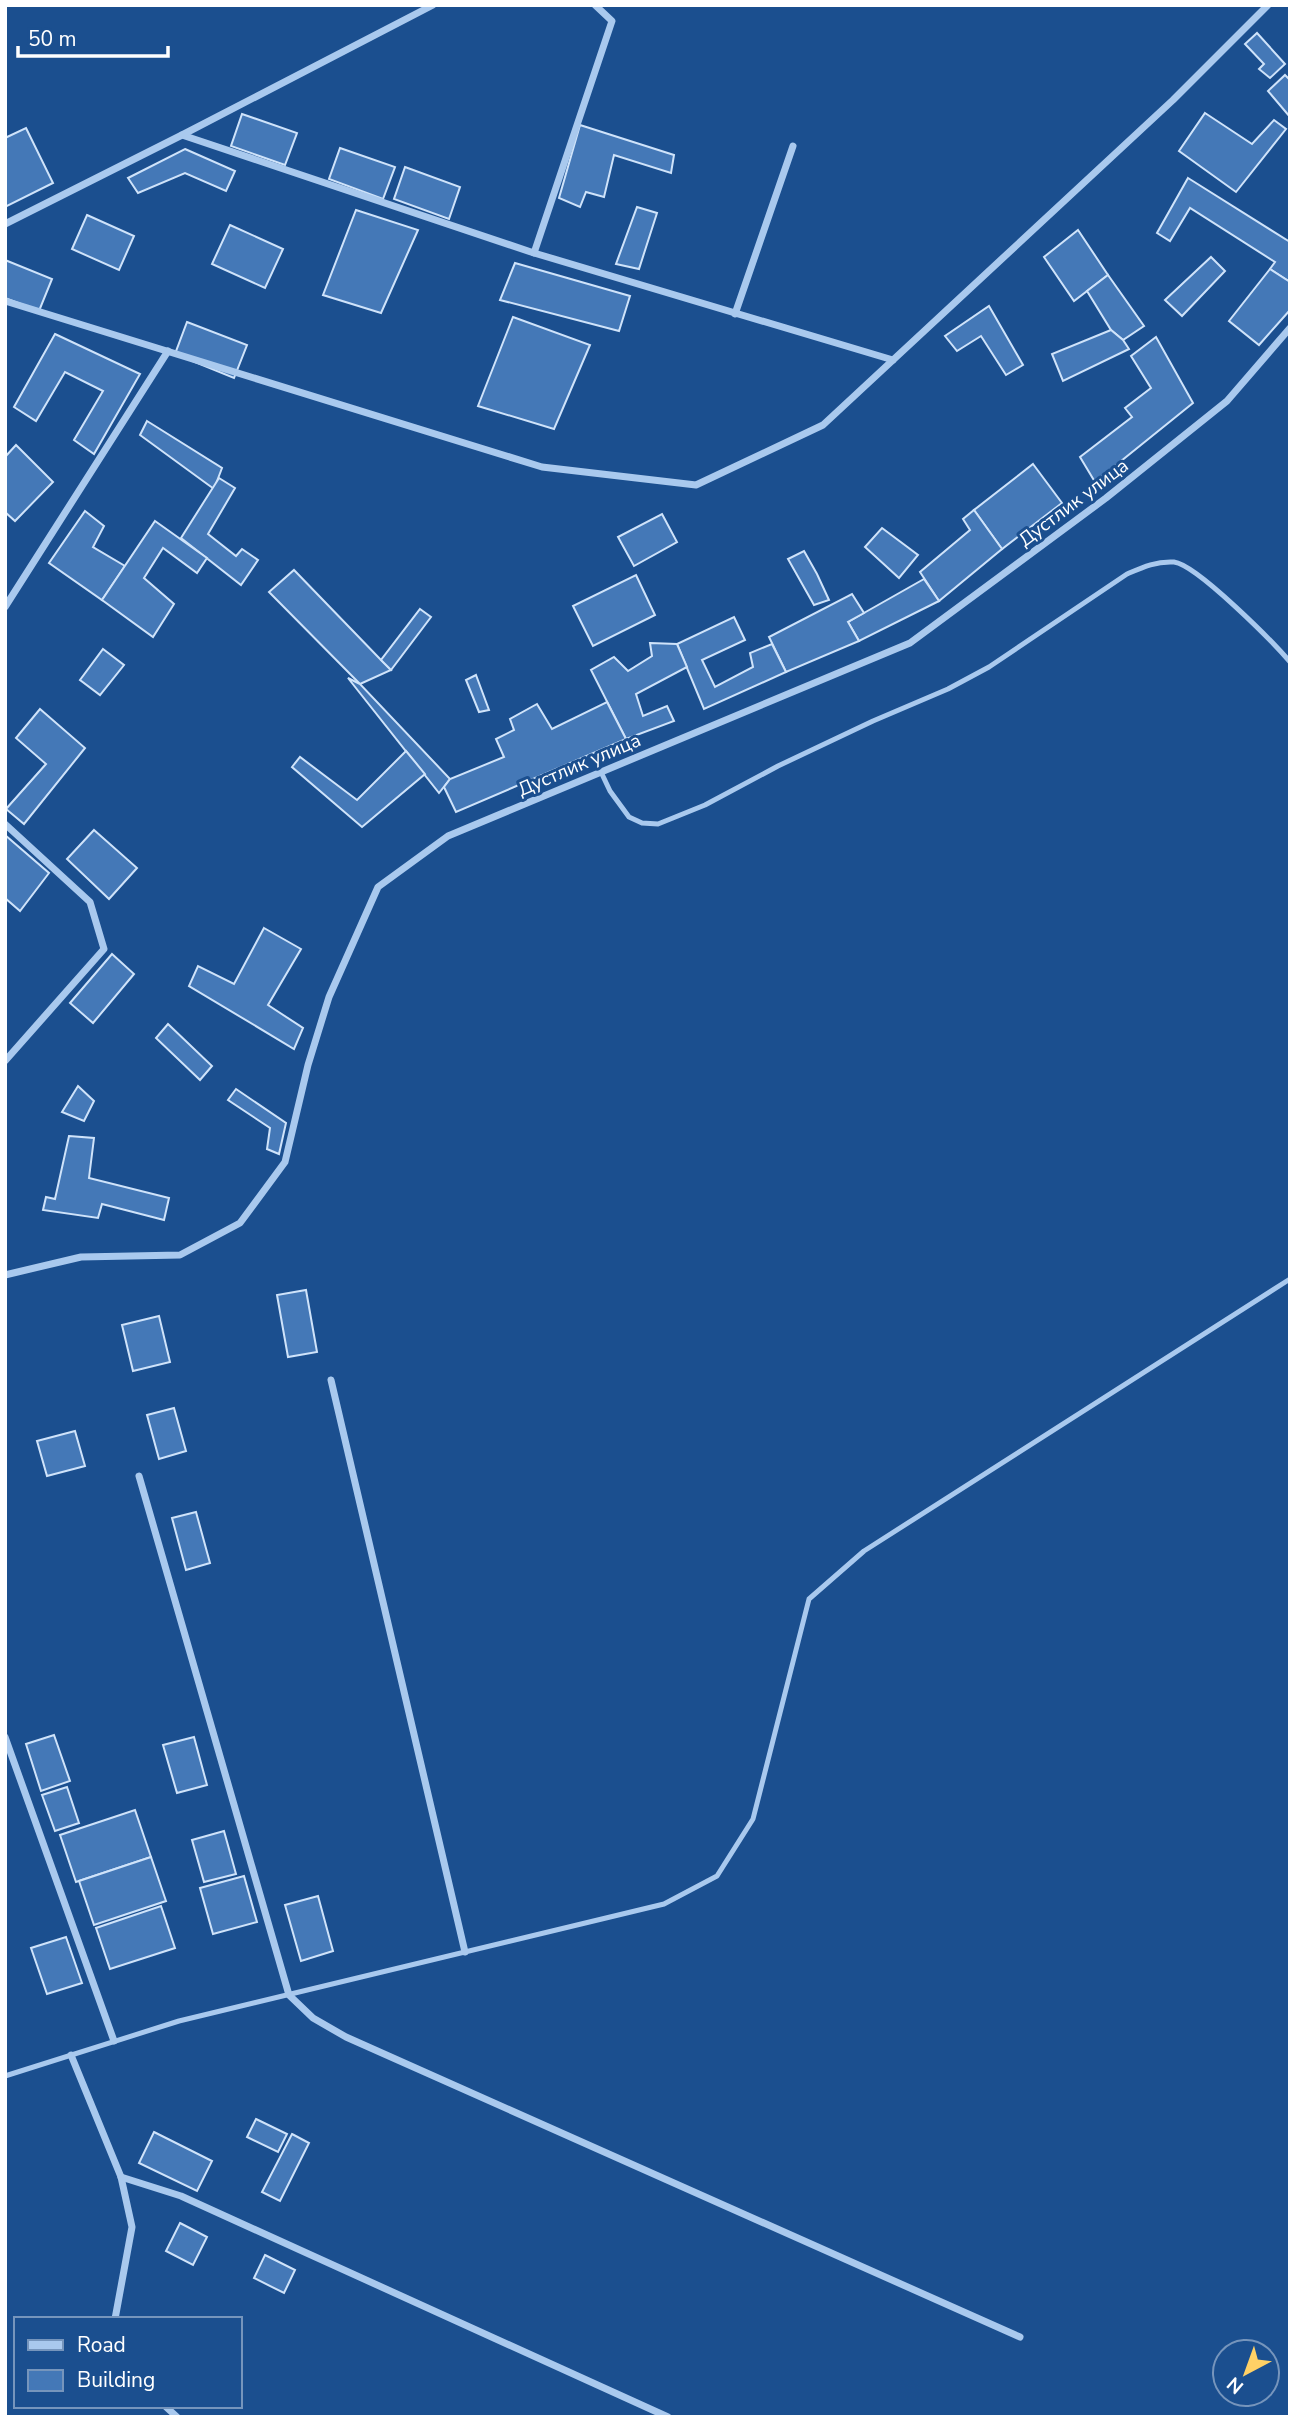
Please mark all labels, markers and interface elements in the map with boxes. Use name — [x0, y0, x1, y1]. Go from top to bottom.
scale bar — [18, 14, 168, 58]
text: 50 m — [28, 25, 77, 53]
street label: Дустлик улица — [1013, 453, 1134, 553]
street label: Дустлик улица — [514, 727, 645, 803]
legend — [14, 2317, 242, 2408]
text: Road — [77, 2331, 126, 2359]
north arrow — [1211, 2338, 1281, 2408]
text: Building — [77, 2366, 155, 2394]
text: N — [1222, 2371, 1249, 2400]

